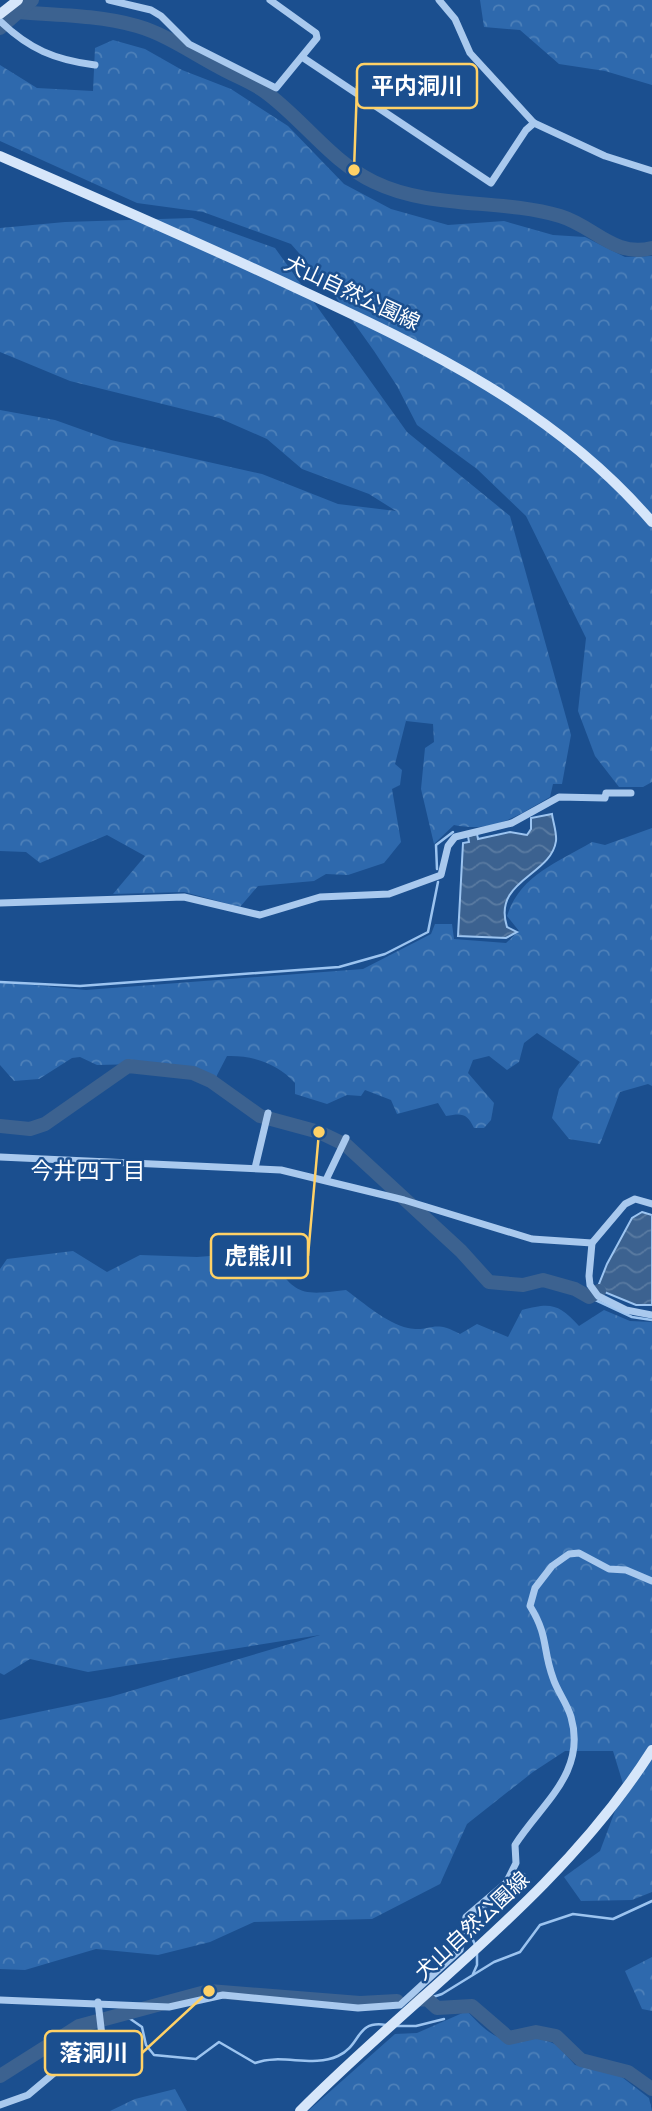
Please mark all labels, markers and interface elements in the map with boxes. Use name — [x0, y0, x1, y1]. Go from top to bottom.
callout: 平内洞川 — [357, 64, 477, 108]
text: 平内洞川 — [371, 73, 463, 100]
street label: 犬山自然公園線 — [280, 251, 424, 335]
district label: 今井四丁目 — [31, 1158, 146, 1185]
callout: 虎熊川 — [211, 1234, 308, 1278]
text: 虎熊川 — [225, 1243, 294, 1270]
street label: 犬山自然公園線 — [410, 1867, 534, 1985]
callout: 落洞川 — [45, 2031, 142, 2075]
text: 落洞川 — [60, 2040, 129, 2067]

